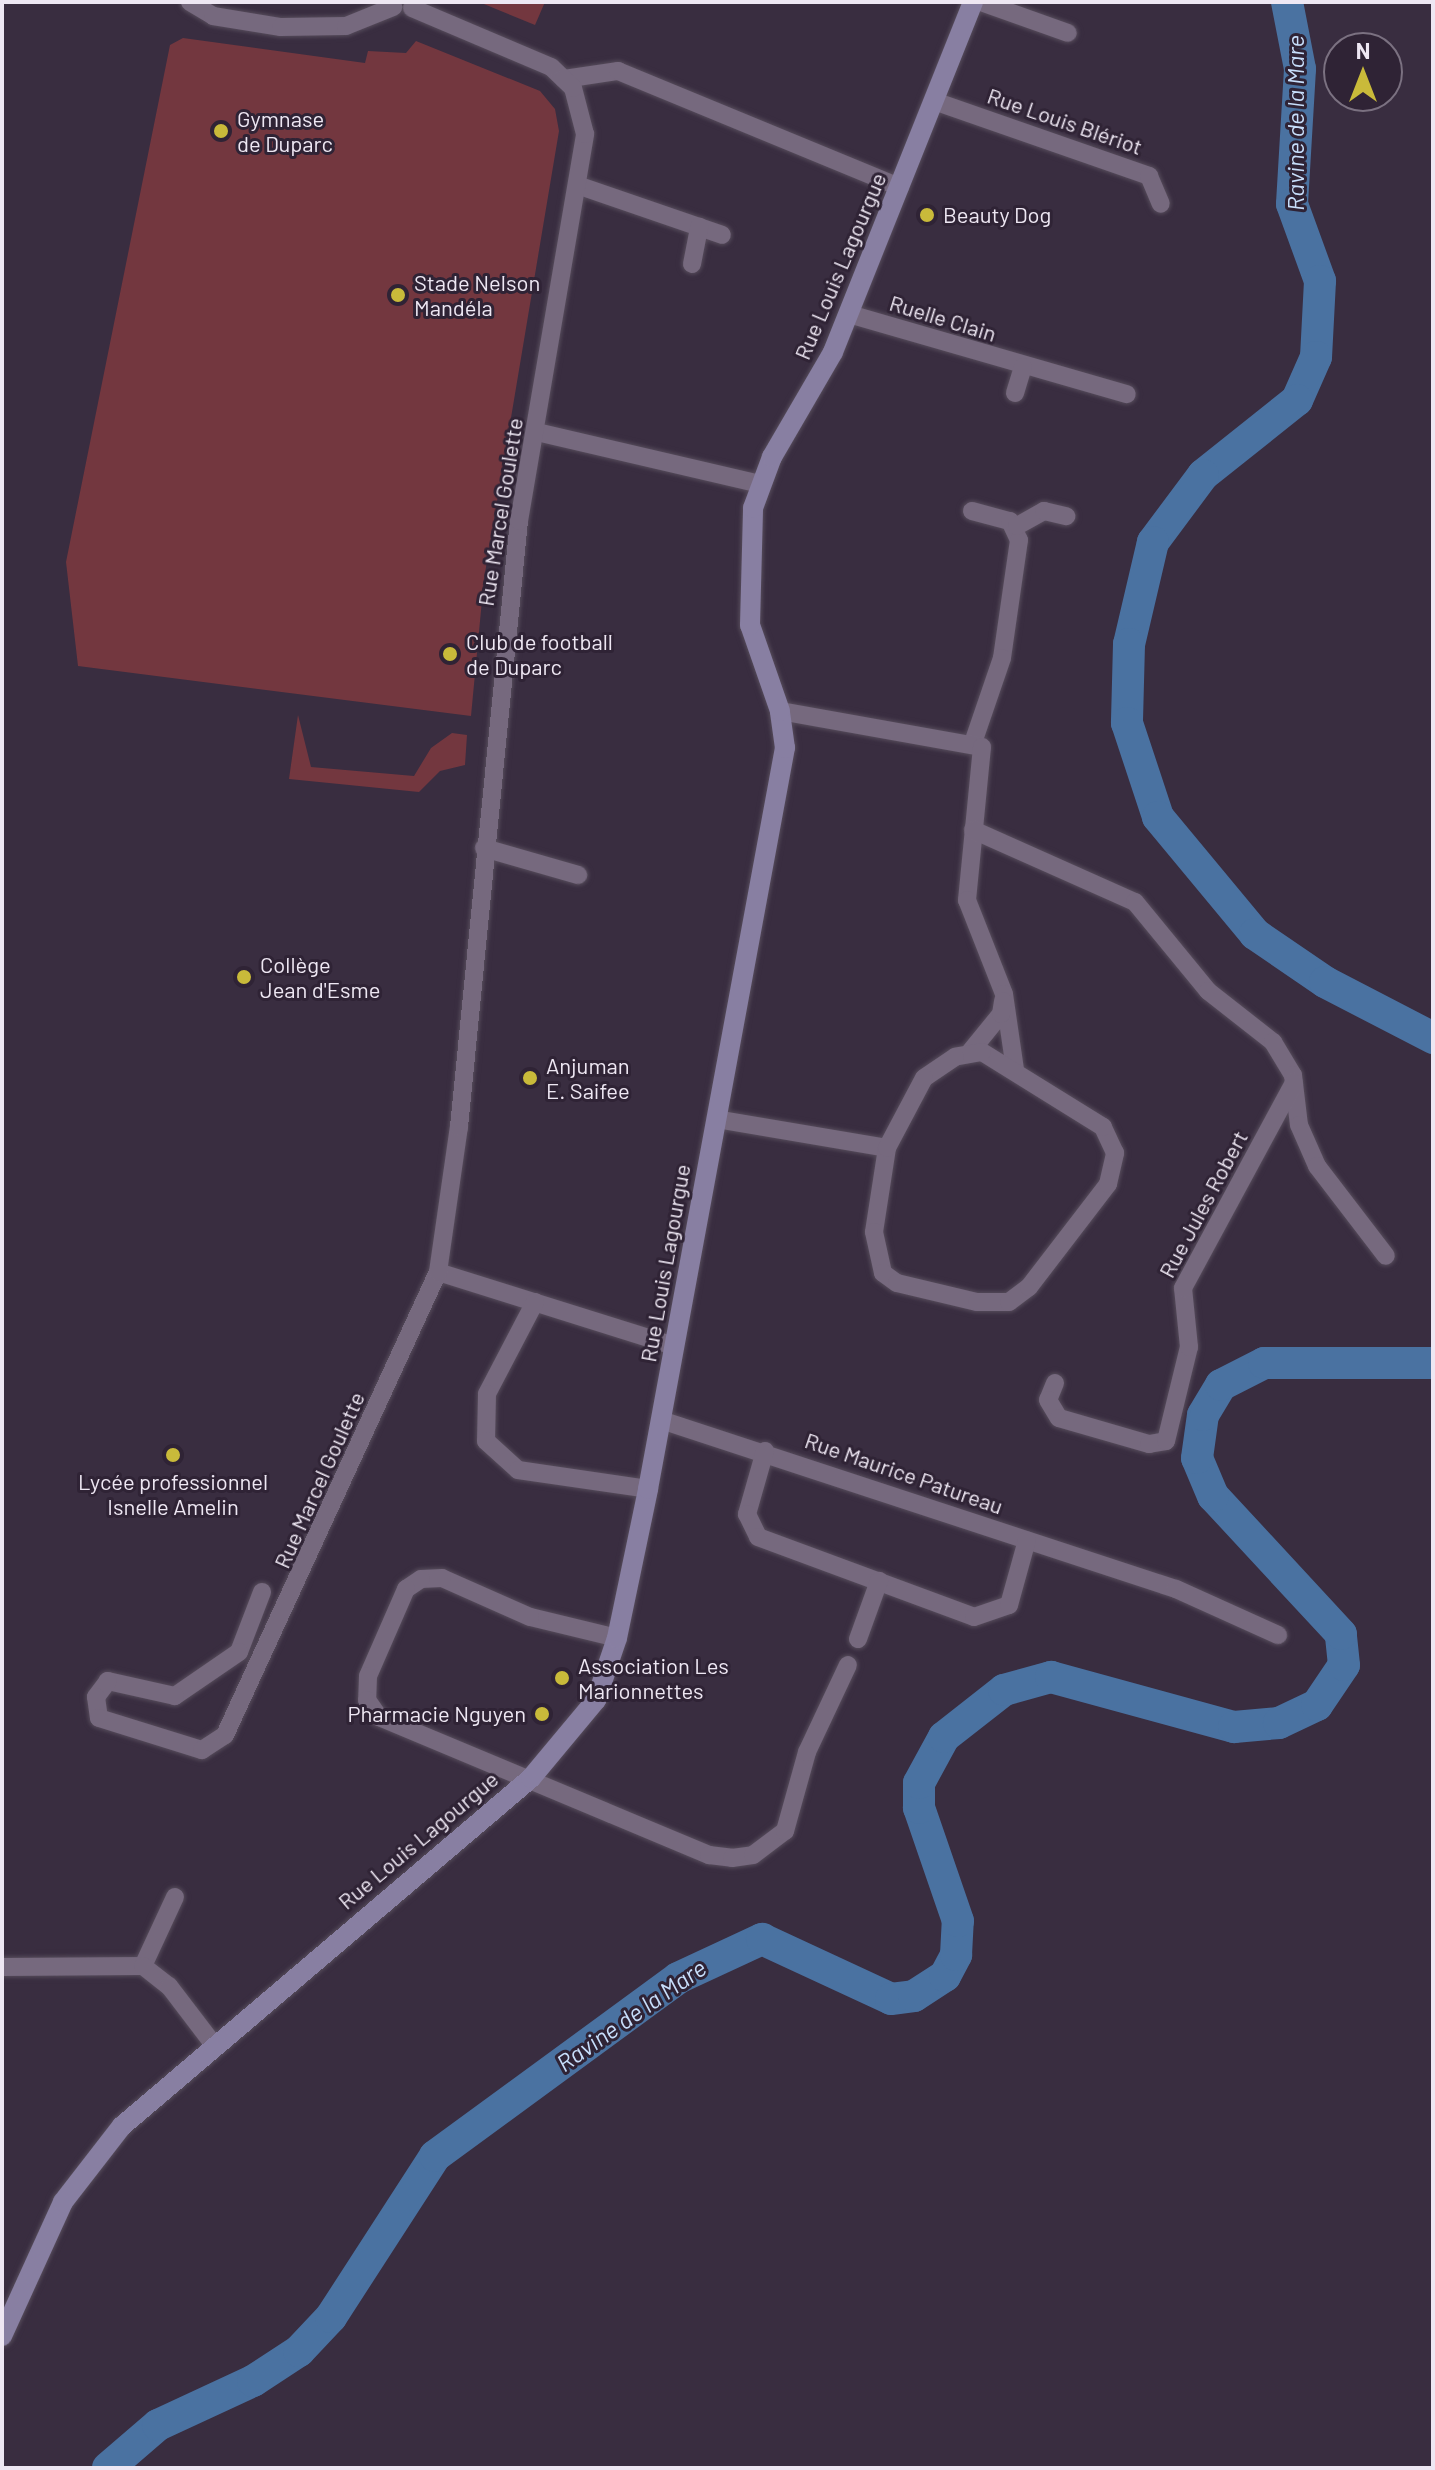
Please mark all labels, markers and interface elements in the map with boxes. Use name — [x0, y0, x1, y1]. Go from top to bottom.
north arrow — [1323, 32, 1403, 112]
water label: Ravine de la Mare — [1281, 35, 1309, 211]
text: N — [1356, 37, 1370, 63]
street label: Rue Louis Blériot — [984, 82, 1146, 160]
place label: Gymnase de Duparc — [237, 105, 333, 156]
marker: Gymnase de Duparc — [212, 122, 230, 140]
street label: Rue Louis Lagourgue — [789, 169, 891, 363]
place label: Beauty Dog — [943, 202, 1051, 228]
marker: Beauty Dog — [918, 206, 936, 224]
place label: Stade Nelson Mandéla — [414, 269, 540, 320]
marker: Stade Nelson Mandéla — [389, 286, 407, 304]
street label: Ruelle Clain — [886, 289, 1000, 347]
street label: Rue Marcel Goulette — [472, 416, 528, 608]
place label: Club de football de Duparc — [466, 628, 613, 680]
marker: Club de football de Duparc — [441, 645, 459, 663]
place label: Collège Jean d'Esme — [260, 951, 380, 1002]
marker: Collège Jean d'Esme — [235, 968, 253, 986]
place label: Anjuman E. Saifee — [546, 1052, 630, 1104]
marker: Anjuman E. Saifee — [521, 1069, 539, 1087]
street label: Rue Jules Robert — [1153, 1126, 1253, 1282]
street label: Rue Louis Lagourgue — [635, 1162, 695, 1364]
street label: Rue Marcel Goulette — [268, 1388, 370, 1572]
street label: Rue Maurice Patureau — [801, 1427, 1007, 1519]
marker: Lycée professionnel Isnelle Amelin — [164, 1446, 182, 1464]
place label: Lycée professionnel Isnelle Amelin — [78, 1468, 268, 1520]
place label: Association Les Marionnettes — [578, 1652, 729, 1704]
marker: Association Les Marionnettes — [553, 1669, 571, 1687]
place label: Pharmacie Nguyen — [347, 1701, 526, 1727]
marker: Pharmacie Nguyen — [533, 1705, 551, 1723]
street label: Rue Louis Lagourgue — [333, 1765, 503, 1915]
water label: Ravine de la Mare — [551, 1953, 711, 2077]

